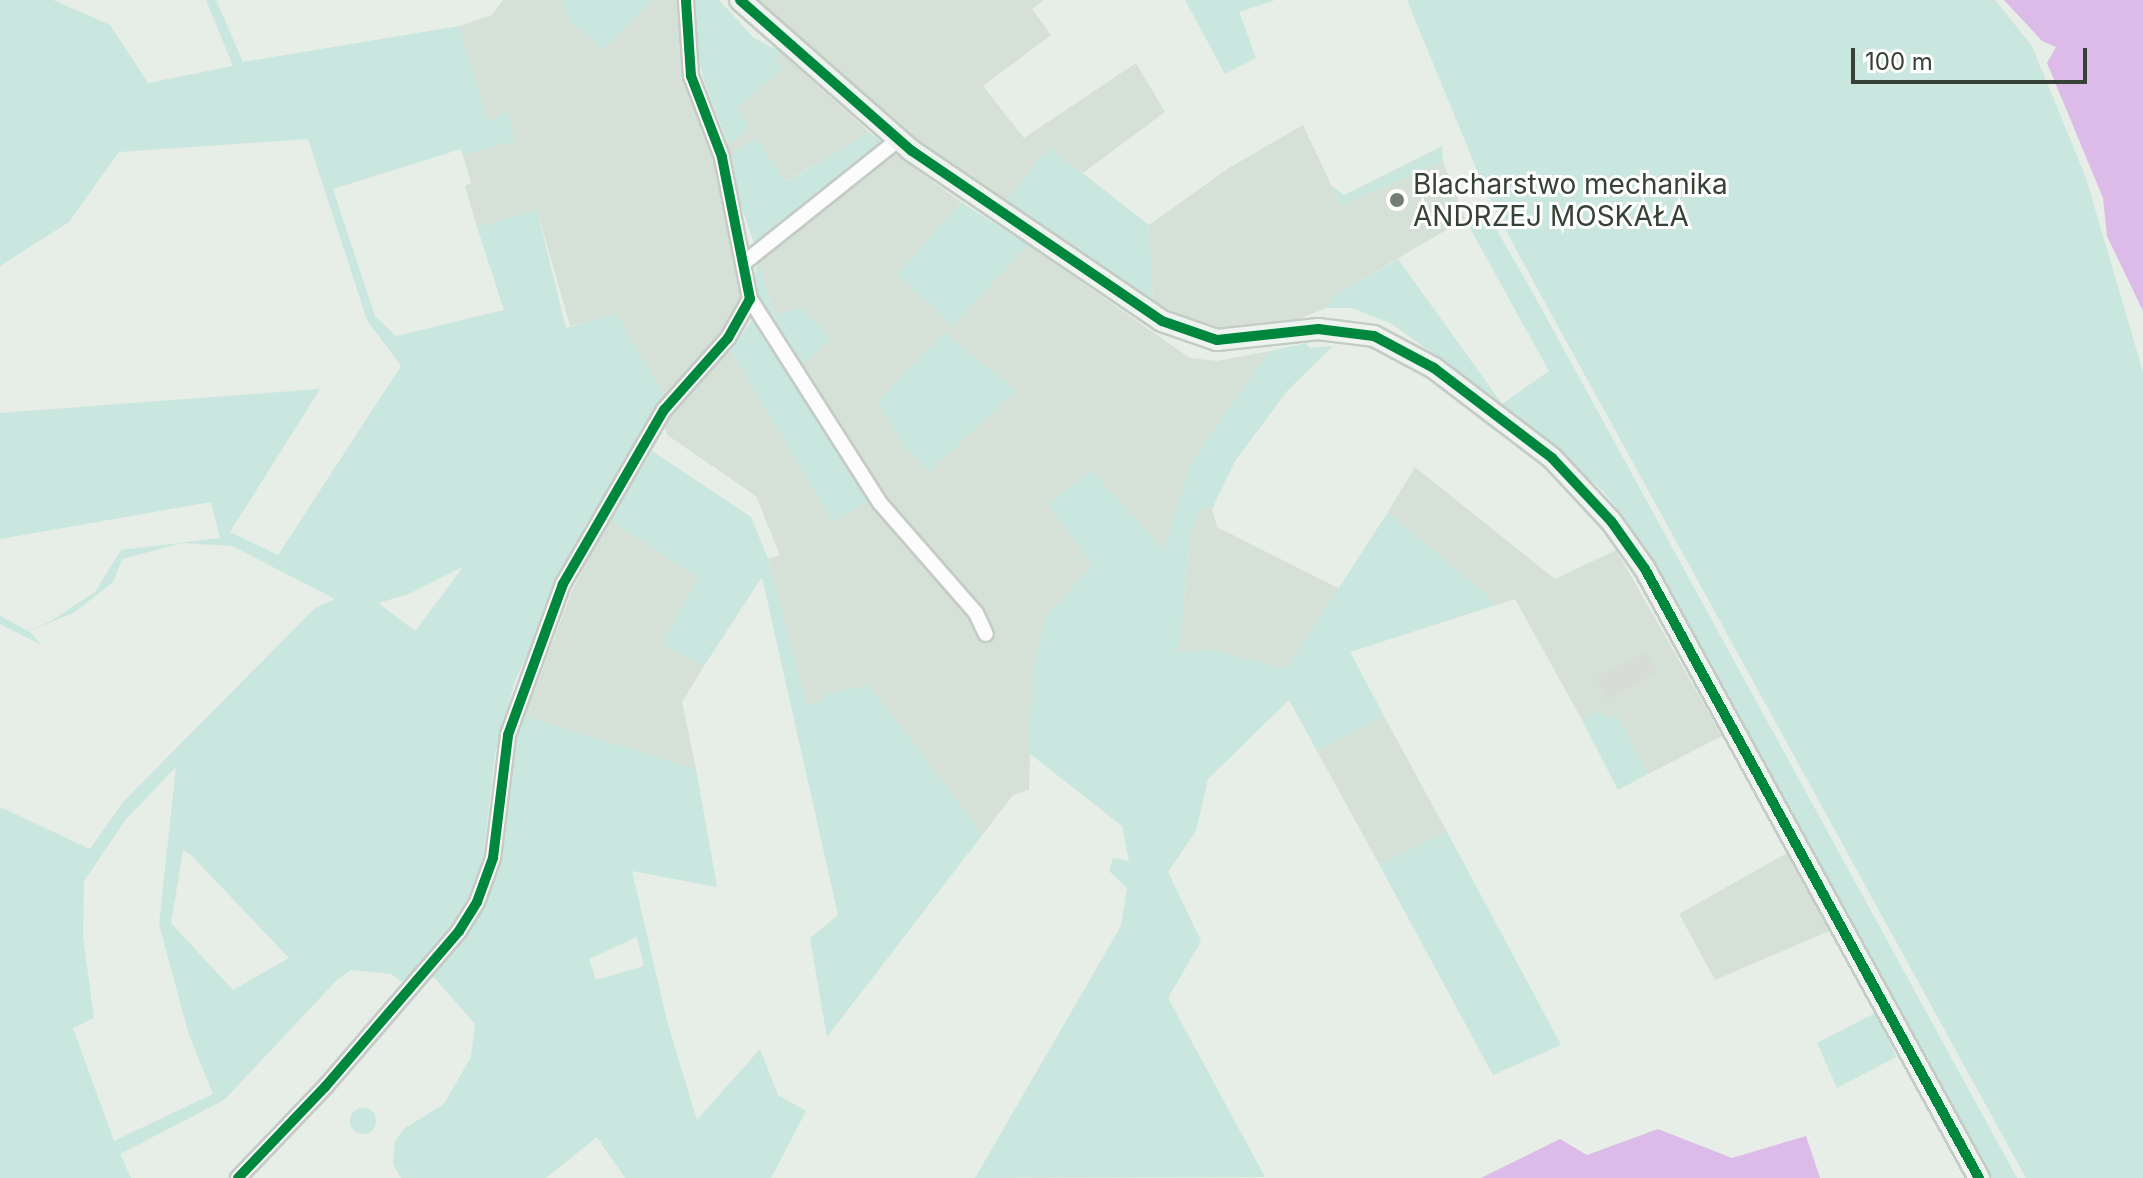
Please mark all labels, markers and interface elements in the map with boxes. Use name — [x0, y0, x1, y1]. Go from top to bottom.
scale bar — [1855, 32, 2091, 82]
text: 100 m — [1865, 47, 1933, 76]
place label: Blacharstwo mechanika ANDRZEJ MOSKAŁA — [1413, 167, 1728, 233]
marker: Blacharstwo mechanika ANDRZEJ MOSKAŁA — [1388, 191, 1406, 209]

